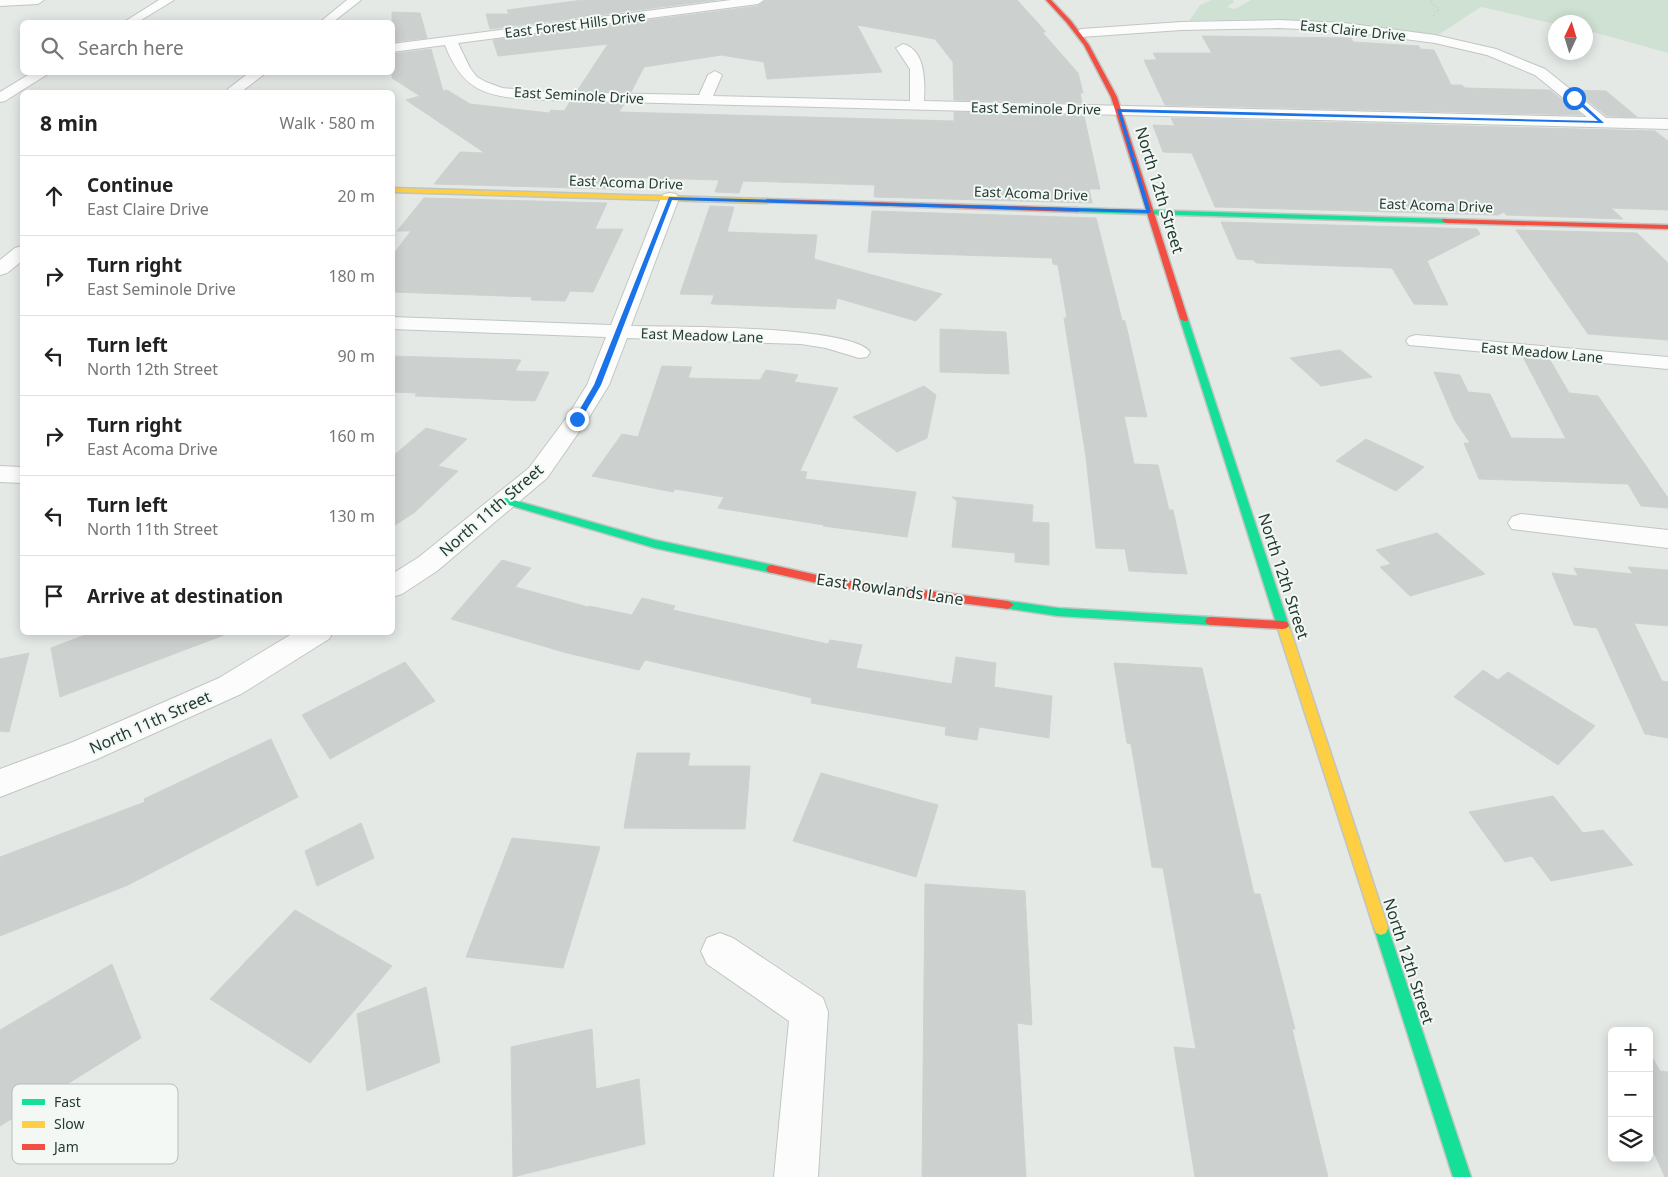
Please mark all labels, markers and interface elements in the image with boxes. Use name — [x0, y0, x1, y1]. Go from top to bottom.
street label: East Forest Hills Drive — [503, 6, 647, 42]
street label: East Claire Drive — [1299, 15, 1407, 45]
north arrow — [1548, 15, 1593, 60]
search box — [20, 20, 395, 75]
icon: search — [38, 34, 66, 62]
text: Search here — [78, 35, 184, 61]
street label: East Seminole Drive — [513, 82, 645, 108]
route start — [1563, 87, 1586, 110]
street label: East Seminole Drive — [971, 97, 1101, 119]
text: 8 min — [40, 109, 98, 137]
text: Walk · 580 m — [280, 112, 375, 134]
street label: North 12th Street — [1130, 124, 1190, 256]
street label: East Acoma Drive — [569, 171, 684, 193]
text: Continue — [87, 172, 173, 198]
icon: ahead — [40, 182, 68, 210]
street label: East Acoma Drive — [974, 182, 1089, 204]
text: 20 m — [338, 185, 375, 207]
street label: East Acoma Drive — [1379, 194, 1494, 216]
text: East Claire Drive — [87, 198, 209, 220]
text: Turn right — [87, 252, 182, 278]
icon: right — [40, 262, 68, 290]
text: 180 m — [328, 265, 375, 287]
text: East Seminole Drive — [87, 278, 236, 300]
street label: East Meadow Lane — [640, 323, 764, 347]
text: Turn left — [87, 332, 168, 358]
street label: East Meadow Lane — [1480, 337, 1604, 367]
icon: left — [40, 342, 68, 370]
text: 90 m — [338, 345, 375, 367]
text: North 12th Street — [87, 358, 218, 380]
route end — [566, 408, 589, 431]
text: Turn right — [87, 412, 182, 438]
icon: right — [40, 422, 68, 450]
text: 160 m — [328, 425, 375, 447]
text: East Acoma Drive — [87, 438, 218, 460]
street label: North 11th Street — [434, 459, 548, 561]
text: Turn left — [87, 492, 168, 518]
icon: left — [40, 502, 68, 530]
text: 130 m — [328, 505, 375, 527]
street label: North 12th Street — [1253, 510, 1315, 642]
text: North 11th Street — [87, 518, 218, 540]
street label: East Rowlands Lane — [815, 568, 965, 610]
icon: arrive — [40, 582, 68, 610]
text: Arrive at destination — [87, 583, 283, 609]
street label: North 11th Street — [86, 685, 215, 759]
street label: North 12th Street — [1378, 895, 1440, 1027]
map controls — [1608, 1027, 1653, 1162]
button: + — [1608, 1027, 1653, 1072]
button: − — [1608, 1072, 1653, 1117]
legend — [12, 1084, 178, 1164]
text: Fast — [54, 1092, 81, 1111]
text: Slow — [54, 1114, 85, 1133]
button: layers — [1608, 1117, 1653, 1162]
text: Jam — [52, 1137, 79, 1156]

